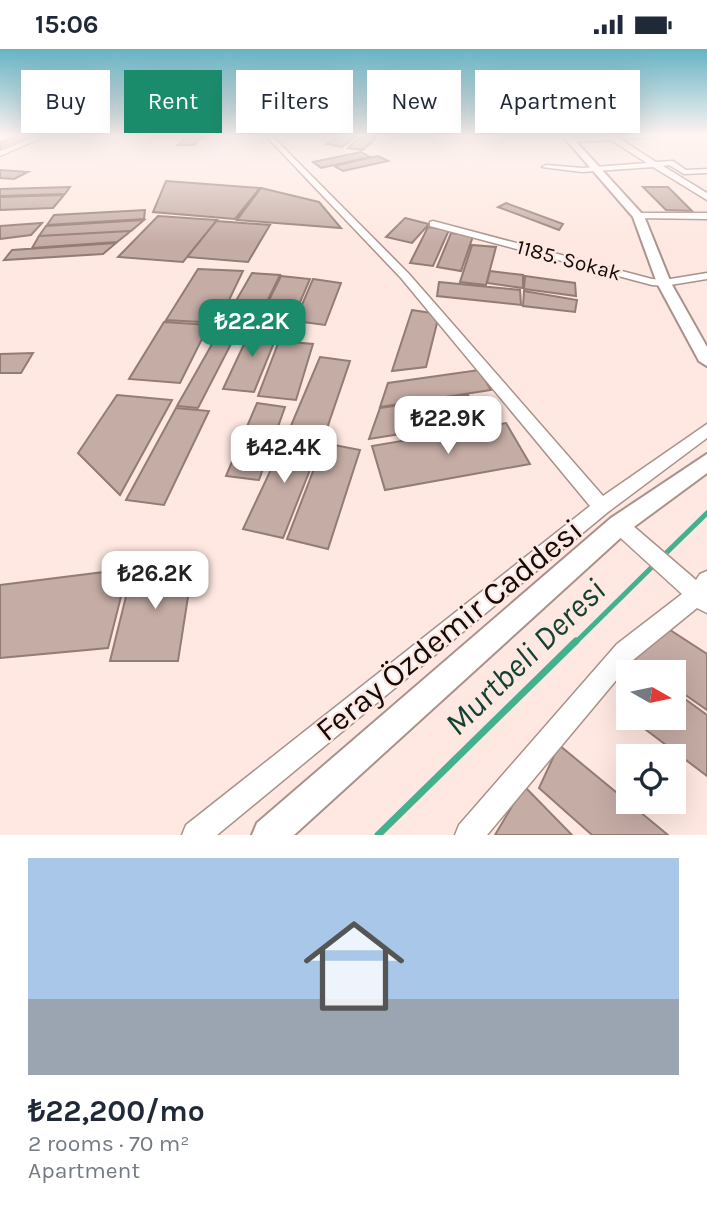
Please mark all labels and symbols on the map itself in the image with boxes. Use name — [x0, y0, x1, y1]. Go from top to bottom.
street label: 1185. Sokak — [514, 235, 624, 285]
pin: ₺22.2K — [195, 299, 309, 359]
pin: ₺22.9K — [391, 397, 505, 456]
pin: ₺42.4K — [227, 425, 341, 485]
street label: Feray Özdemir Caddesi — [308, 511, 590, 749]
pin: ₺26.2K — [98, 552, 212, 611]
water label: Murtbeli Deresi — [437, 571, 613, 743]
north arrow — [616, 660, 686, 730]

